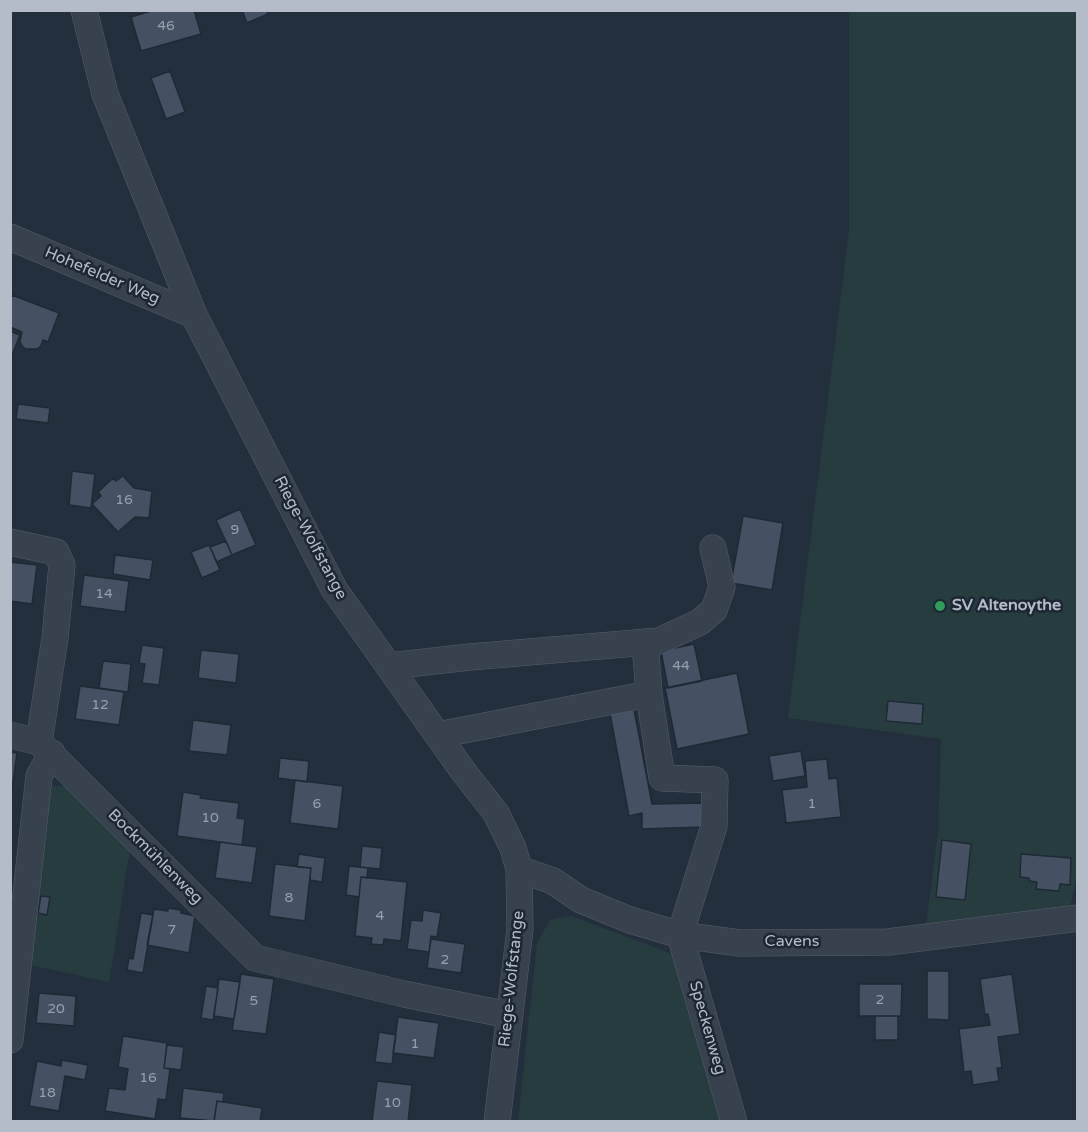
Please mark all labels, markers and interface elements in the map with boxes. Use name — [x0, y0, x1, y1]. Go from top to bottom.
house number: 46 — [157, 18, 175, 34]
street label: Hohefelder Weg — [42, 243, 162, 309]
street label: Riege-Wolfstange — [269, 473, 351, 603]
house number: 16 — [115, 492, 133, 508]
house number: 9 — [231, 522, 239, 538]
house number: 14 — [95, 586, 113, 602]
place label: SV Altenoythe — [952, 596, 1061, 616]
marker: SV Altenoythe — [933, 599, 947, 613]
house number: 44 — [672, 658, 690, 674]
house number: 12 — [91, 697, 109, 713]
house number: 6 — [313, 796, 321, 812]
house number: 1 — [808, 796, 816, 812]
street label: Bockmühlenweg — [104, 806, 206, 908]
house number: 10 — [201, 810, 219, 826]
house number: 8 — [285, 890, 293, 906]
house number: 4 — [376, 908, 384, 924]
street label: Riege-Wolfstange — [495, 910, 529, 1048]
house number: 7 — [168, 922, 176, 938]
street label: Cavens — [765, 932, 819, 952]
house number: 2 — [441, 952, 449, 968]
street label: Speckenweg — [684, 979, 730, 1077]
house number: 2 — [876, 992, 884, 1008]
house number: 5 — [250, 993, 258, 1009]
house number: 20 — [47, 1001, 65, 1017]
house number: 1 — [411, 1036, 419, 1052]
house number: 16 — [139, 1070, 157, 1086]
house number: 18 — [38, 1085, 56, 1101]
house number: 10 — [383, 1095, 401, 1111]

